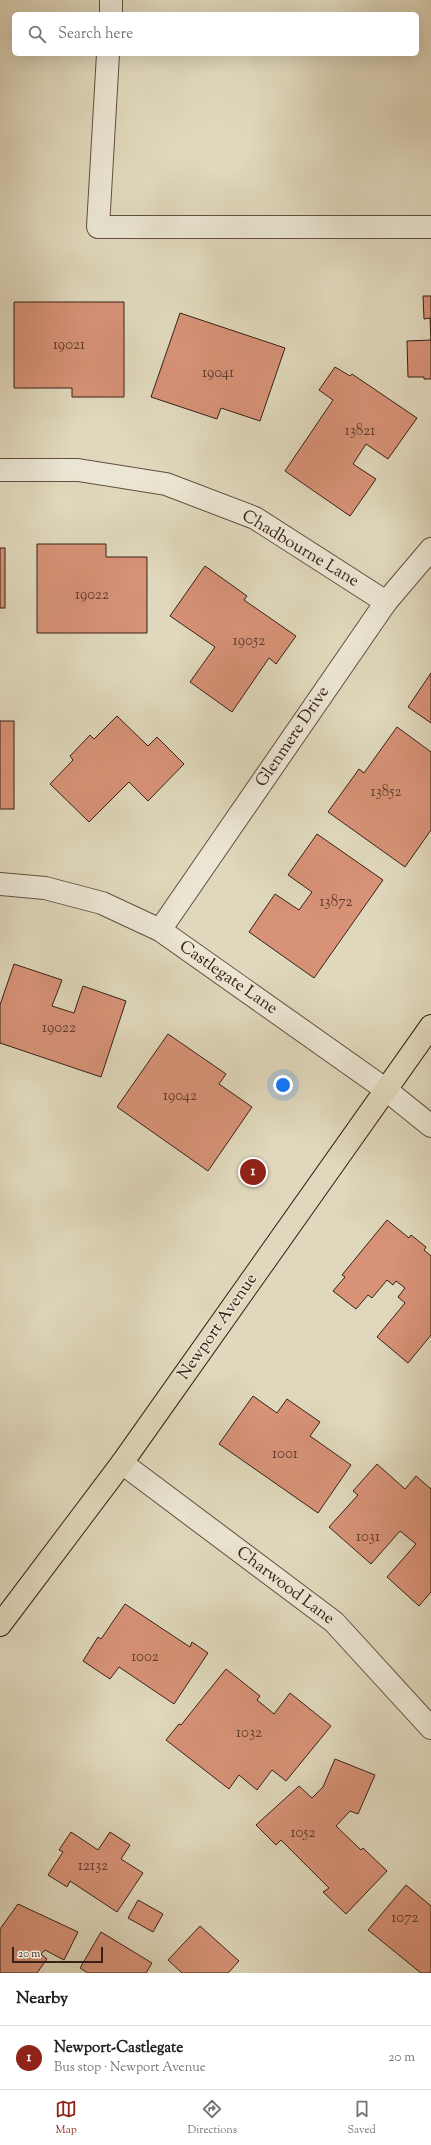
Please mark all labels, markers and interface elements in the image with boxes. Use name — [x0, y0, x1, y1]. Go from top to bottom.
search box — [12, 12, 419, 56]
icon: search — [26, 23, 48, 45]
text: Search here — [58, 24, 133, 45]
house number: 19021 — [53, 335, 85, 356]
house number: 19041 — [202, 363, 234, 384]
house number: 13821 — [345, 421, 375, 442]
street label: Chadbourne Lane — [237, 504, 363, 594]
house number: 19022 — [75, 585, 109, 606]
house number: 19052 — [233, 631, 265, 652]
street label: Glenmere Drive — [250, 682, 336, 792]
house number: 13852 — [371, 782, 401, 803]
house number: 13872 — [319, 892, 353, 913]
street label: Castlegate Lane — [174, 935, 282, 1021]
house number: 19022 — [42, 1018, 76, 1039]
your location — [273, 1075, 293, 1095]
house number: 19042 — [163, 1086, 197, 1107]
pin: 1 — [240, 1157, 266, 1187]
street label: Newport Avenue — [172, 1269, 264, 1385]
house number: 1001 — [272, 1444, 298, 1465]
house number: 1031 — [356, 1527, 380, 1548]
street label: Charwood Lane — [231, 1541, 339, 1631]
house number: 1002 — [131, 1647, 159, 1668]
house number: 1032 — [236, 1723, 262, 1744]
house number: 1052 — [290, 1823, 316, 1844]
house number: 12132 — [78, 1856, 108, 1877]
house number: 1072 — [391, 1908, 419, 1929]
scale bar — [12, 1945, 103, 1964]
text: 20 m — [18, 1946, 40, 1962]
text: Nearby — [16, 1987, 68, 2011]
text: Newport-Castlegate — [54, 2038, 183, 2059]
text: 1 — [27, 2049, 31, 2067]
text: 20 m — [389, 2049, 415, 2067]
text: Bus stop · Newport Avenue — [54, 2059, 206, 2077]
tab: Map — [55, 2098, 77, 2138]
tab: Directions — [188, 2098, 237, 2138]
tab: Saved — [348, 2098, 376, 2138]

